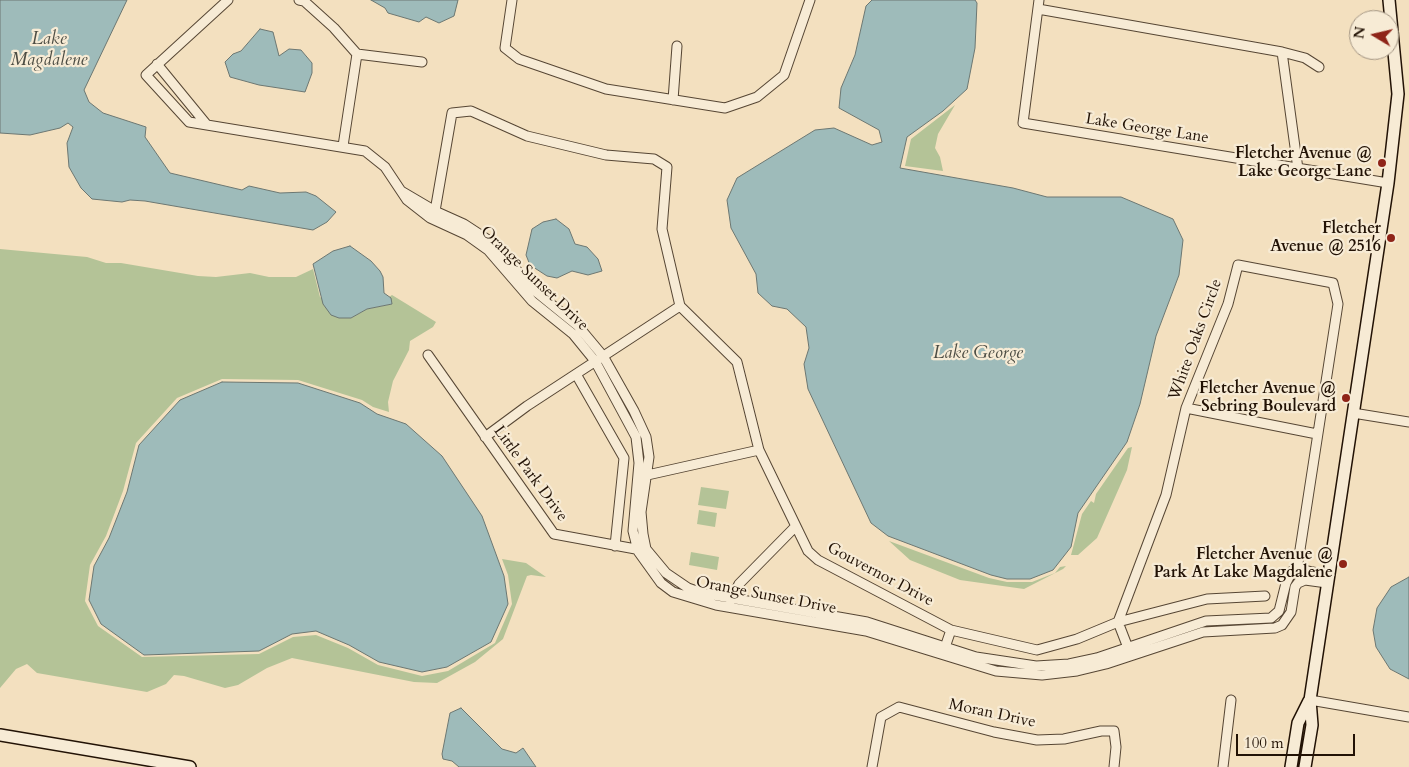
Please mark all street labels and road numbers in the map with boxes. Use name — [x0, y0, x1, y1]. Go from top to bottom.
street label: Lake George Lane — [1084, 110, 1210, 148]
street label: Orange Sunset Drive — [476, 223, 592, 335]
street label: White Oaks Circle — [1165, 277, 1227, 403]
street label: Little Park Drive — [489, 422, 571, 526]
street label: Gouvernor Drive — [823, 539, 937, 611]
street label: Orange Sunset Drive — [694, 573, 838, 619]
street label: Moran Drive — [947, 695, 1037, 733]

